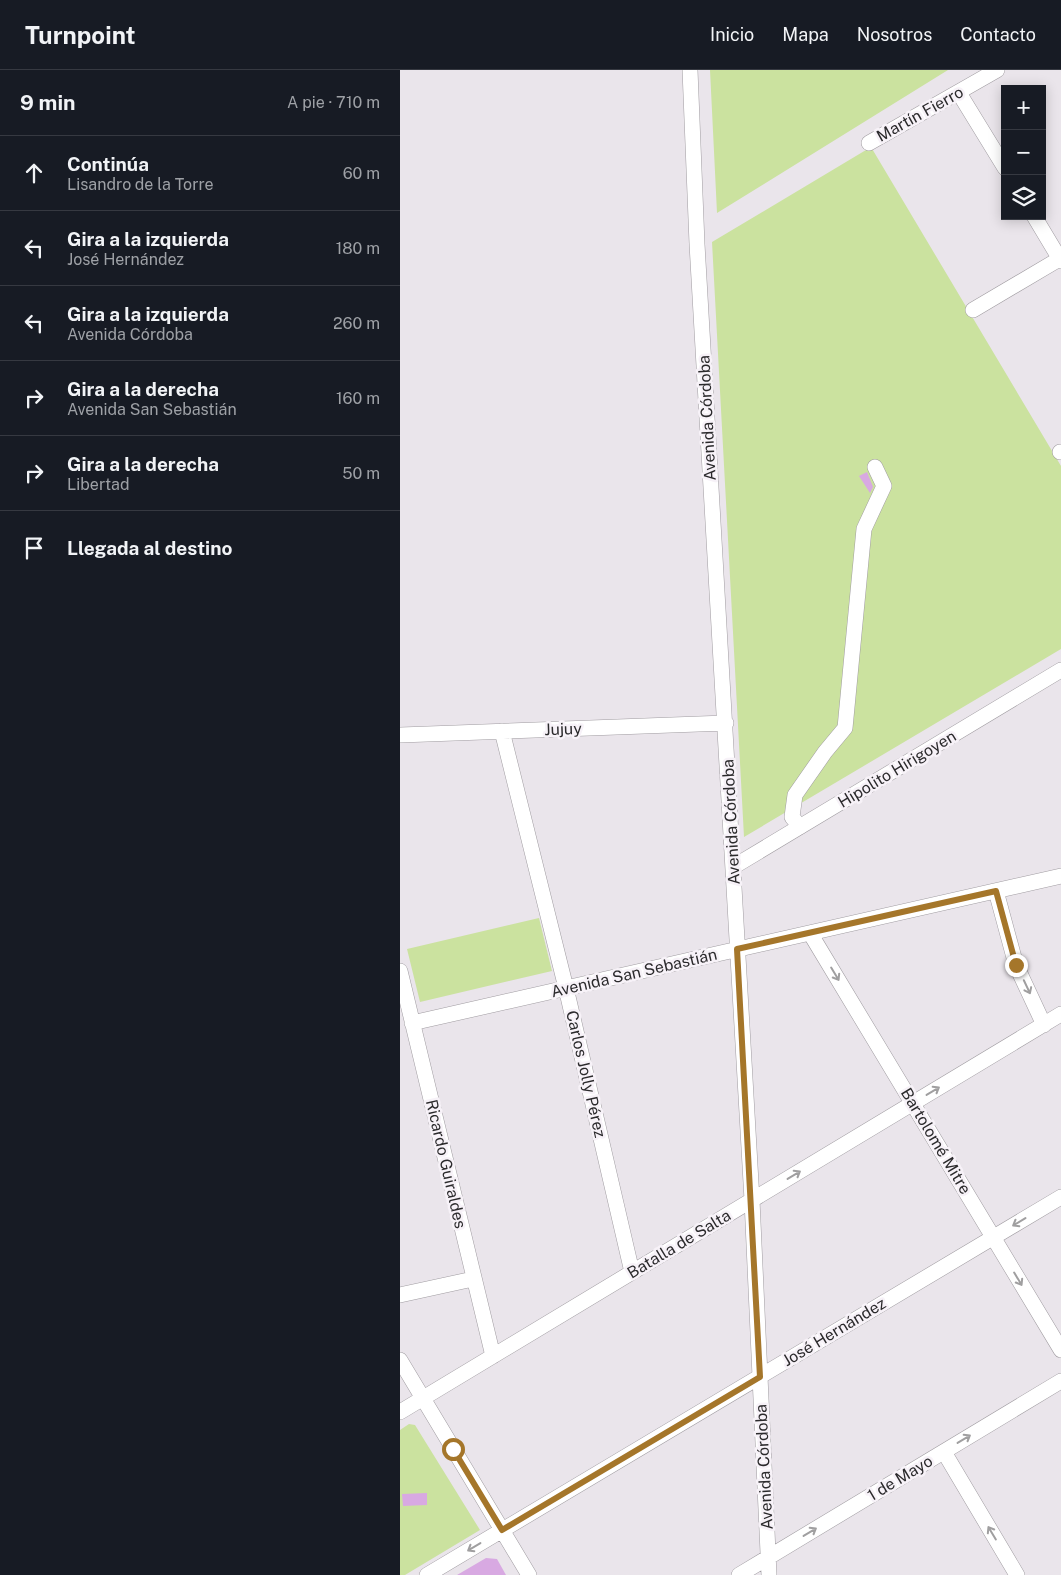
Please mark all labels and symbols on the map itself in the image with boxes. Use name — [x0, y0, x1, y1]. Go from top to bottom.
street label: Martín Fierro — [873, 82, 967, 146]
street label: Avenida Córdoba — [694, 355, 720, 481]
street label: Jujuy — [544, 719, 583, 739]
street label: Hipolito Hirigoyen — [835, 726, 959, 812]
street label: Avenida Córdoba — [718, 759, 744, 885]
street label: Avenida San Sebastián — [549, 945, 719, 1001]
route end — [1005, 954, 1028, 977]
one-way arrow — [831, 967, 841, 981]
one-way arrow — [1022, 979, 1032, 994]
street label: Carlos Jolly Pérez — [562, 1009, 610, 1140]
street label: Bartolomé Mitre — [897, 1085, 975, 1197]
one-way arrow — [926, 1086, 940, 1096]
street label: Ricardo Guiraldes — [422, 1098, 470, 1230]
one-way arrow — [786, 1170, 800, 1180]
street label: Batalla de Salta — [624, 1206, 734, 1282]
one-way arrow — [1013, 1217, 1027, 1227]
one-way arrow — [1014, 1271, 1024, 1285]
street label: José Hernández — [779, 1294, 889, 1370]
street label: Avenida Córdoba — [751, 1404, 777, 1530]
one-way arrow — [957, 1434, 971, 1444]
route start — [442, 1438, 465, 1461]
street label: 1 de Mayo — [864, 1451, 936, 1505]
one-way arrow — [987, 1526, 997, 1541]
one-way arrow — [803, 1527, 817, 1537]
one-way arrow — [467, 1543, 481, 1553]

